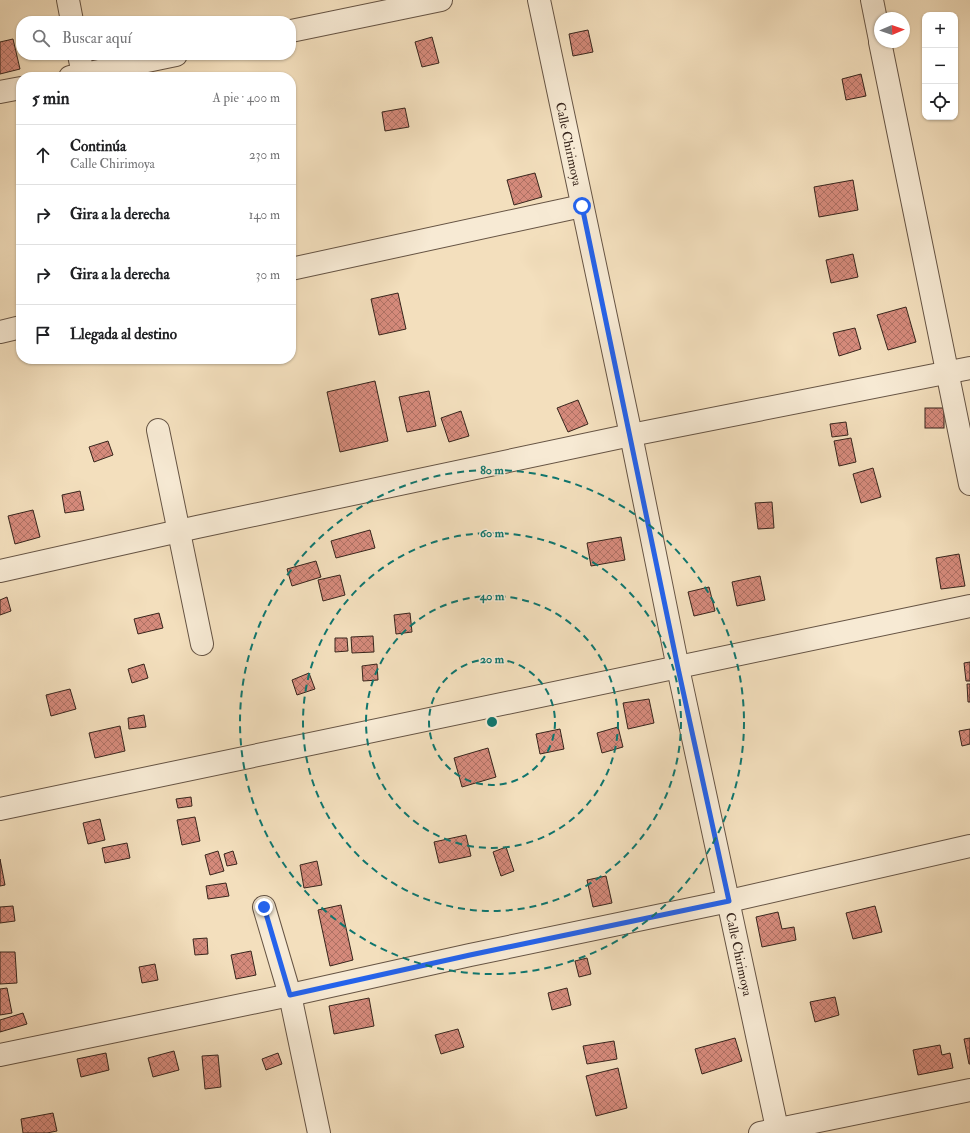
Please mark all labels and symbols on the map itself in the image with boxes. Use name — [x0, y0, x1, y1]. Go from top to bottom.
north arrow — [874, 12, 910, 48]
street label: Calle Chirimoya — [552, 101, 585, 188]
route start — [573, 197, 591, 215]
text: 80 m — [480, 463, 504, 478]
text: 60 m — [480, 526, 505, 541]
text: 40 m — [479, 589, 505, 604]
text: 20 m — [480, 652, 505, 667]
centre of rings — [485, 715, 499, 729]
route end — [255, 898, 273, 916]
street label: Calle Chirimoya — [722, 911, 755, 998]

